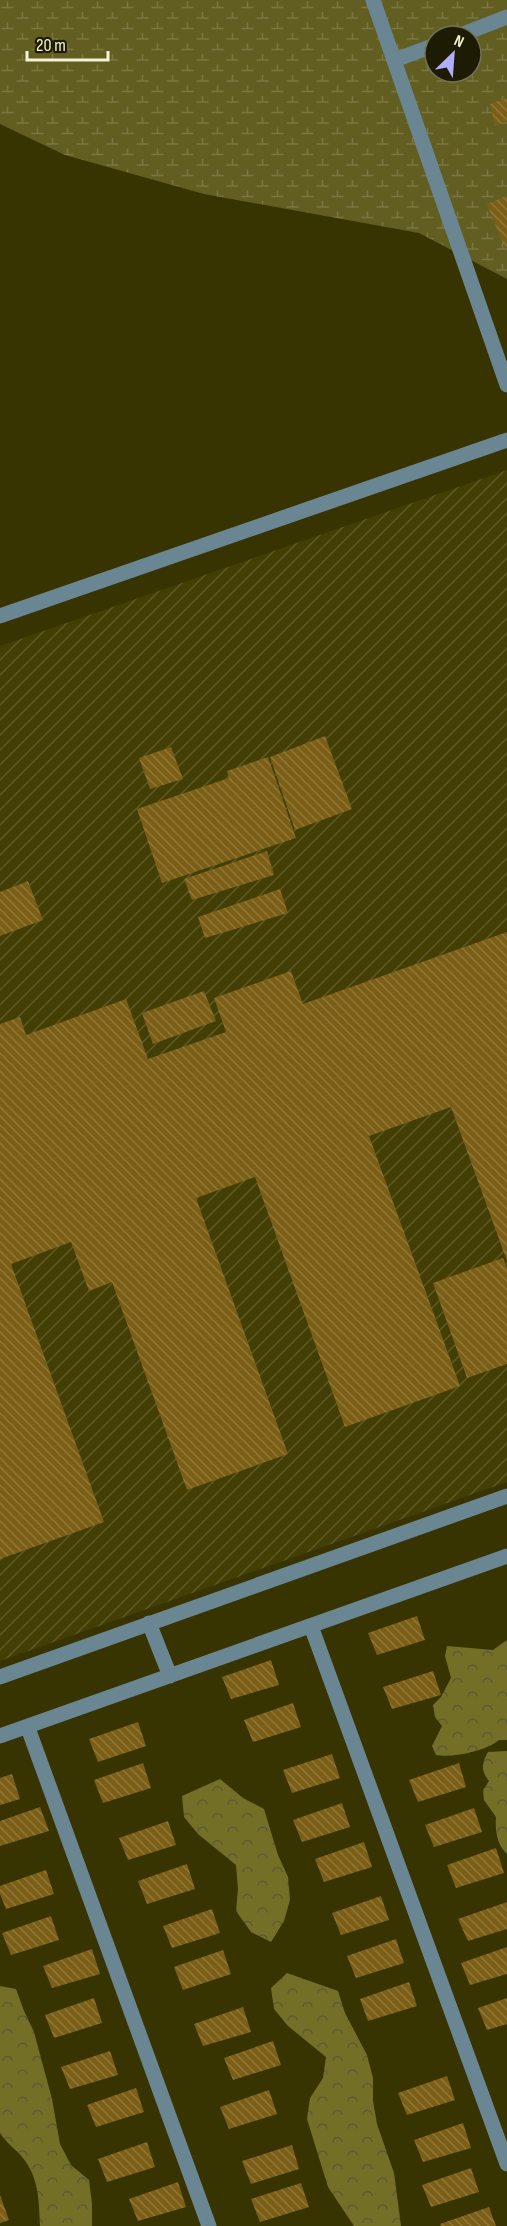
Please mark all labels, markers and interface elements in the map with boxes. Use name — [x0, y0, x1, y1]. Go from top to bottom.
scale bar — [27, 24, 108, 62]
north arrow — [423, 24, 483, 84]
text: N — [451, 31, 467, 52]
text: 20 m — [36, 35, 66, 56]

